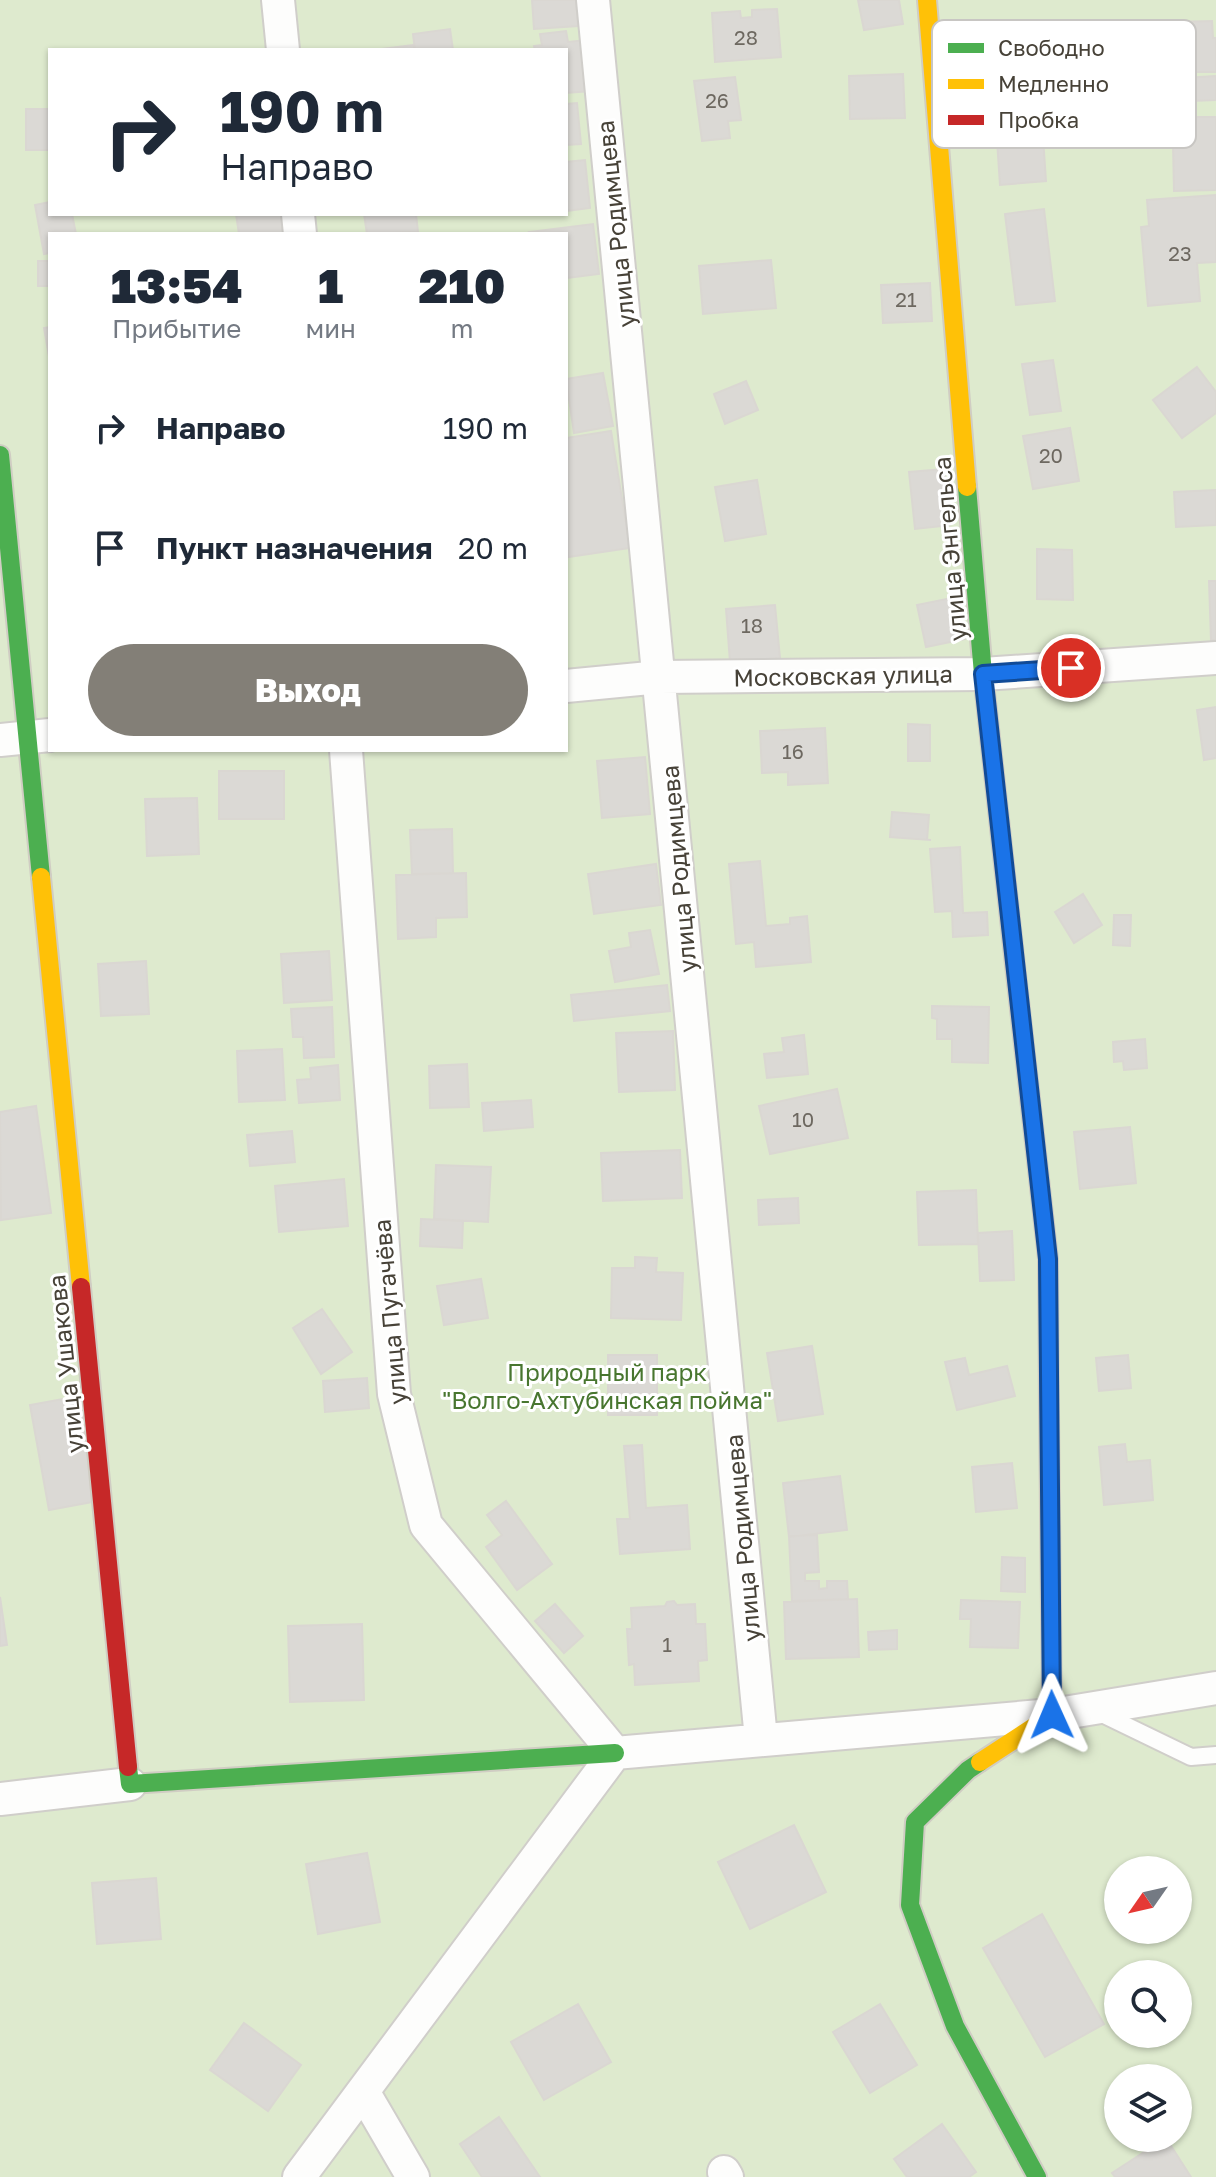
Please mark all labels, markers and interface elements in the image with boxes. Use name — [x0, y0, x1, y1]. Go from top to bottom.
legend — [932, 20, 1196, 148]
house number: 28 — [734, 25, 758, 49]
text: Свободно — [998, 34, 1105, 61]
text: Медленно — [998, 70, 1109, 97]
text: 190 m — [220, 77, 384, 144]
icon: right — [88, 80, 192, 184]
house number: 26 — [705, 88, 729, 112]
text: Пробка — [998, 106, 1079, 133]
street label: улица Родимцева — [590, 119, 640, 329]
text: Направо — [220, 145, 374, 188]
house number: 23 — [1168, 241, 1192, 265]
text: 13:54 — [111, 256, 243, 314]
text: 1 — [318, 256, 343, 314]
text: 210 — [419, 256, 505, 314]
house number: 21 — [895, 287, 917, 311]
text: Прибытие — [112, 313, 241, 344]
text: мин — [305, 313, 356, 344]
text: m — [450, 313, 473, 344]
icon: right — [88, 406, 132, 450]
text: Направо — [156, 410, 285, 446]
text: 190 m — [443, 410, 528, 446]
house number: 20 — [1039, 443, 1063, 467]
street label: улица Энгельса — [926, 455, 972, 643]
icon: arrive — [88, 526, 132, 570]
text: Пункт назначения — [156, 530, 433, 566]
text: 20 m — [458, 530, 528, 566]
house number: 18 — [741, 613, 763, 637]
pin — [1037, 634, 1105, 702]
button: Выход — [88, 644, 528, 736]
icon: arrive — [1049, 646, 1093, 690]
street label: Московская улица — [733, 659, 953, 691]
house number: 16 — [782, 739, 804, 763]
street label: улица Родимцева — [654, 764, 702, 974]
house number: 10 — [792, 1107, 814, 1131]
street label: улица Пугачёва — [366, 1218, 412, 1406]
street label: улица Ушакова — [41, 1273, 89, 1455]
park label: Природный парк "Волго-Ахтубинская пойма" — [442, 1357, 772, 1414]
street label: улица Родимцева — [718, 1433, 766, 1643]
house number: 1 — [662, 1632, 672, 1656]
position arrow — [1010, 1673, 1094, 1757]
north arrow — [1104, 1856, 1192, 1944]
map controls — [1104, 1856, 1192, 2152]
button: search — [1104, 1960, 1192, 2048]
button: layers — [1104, 2064, 1192, 2152]

